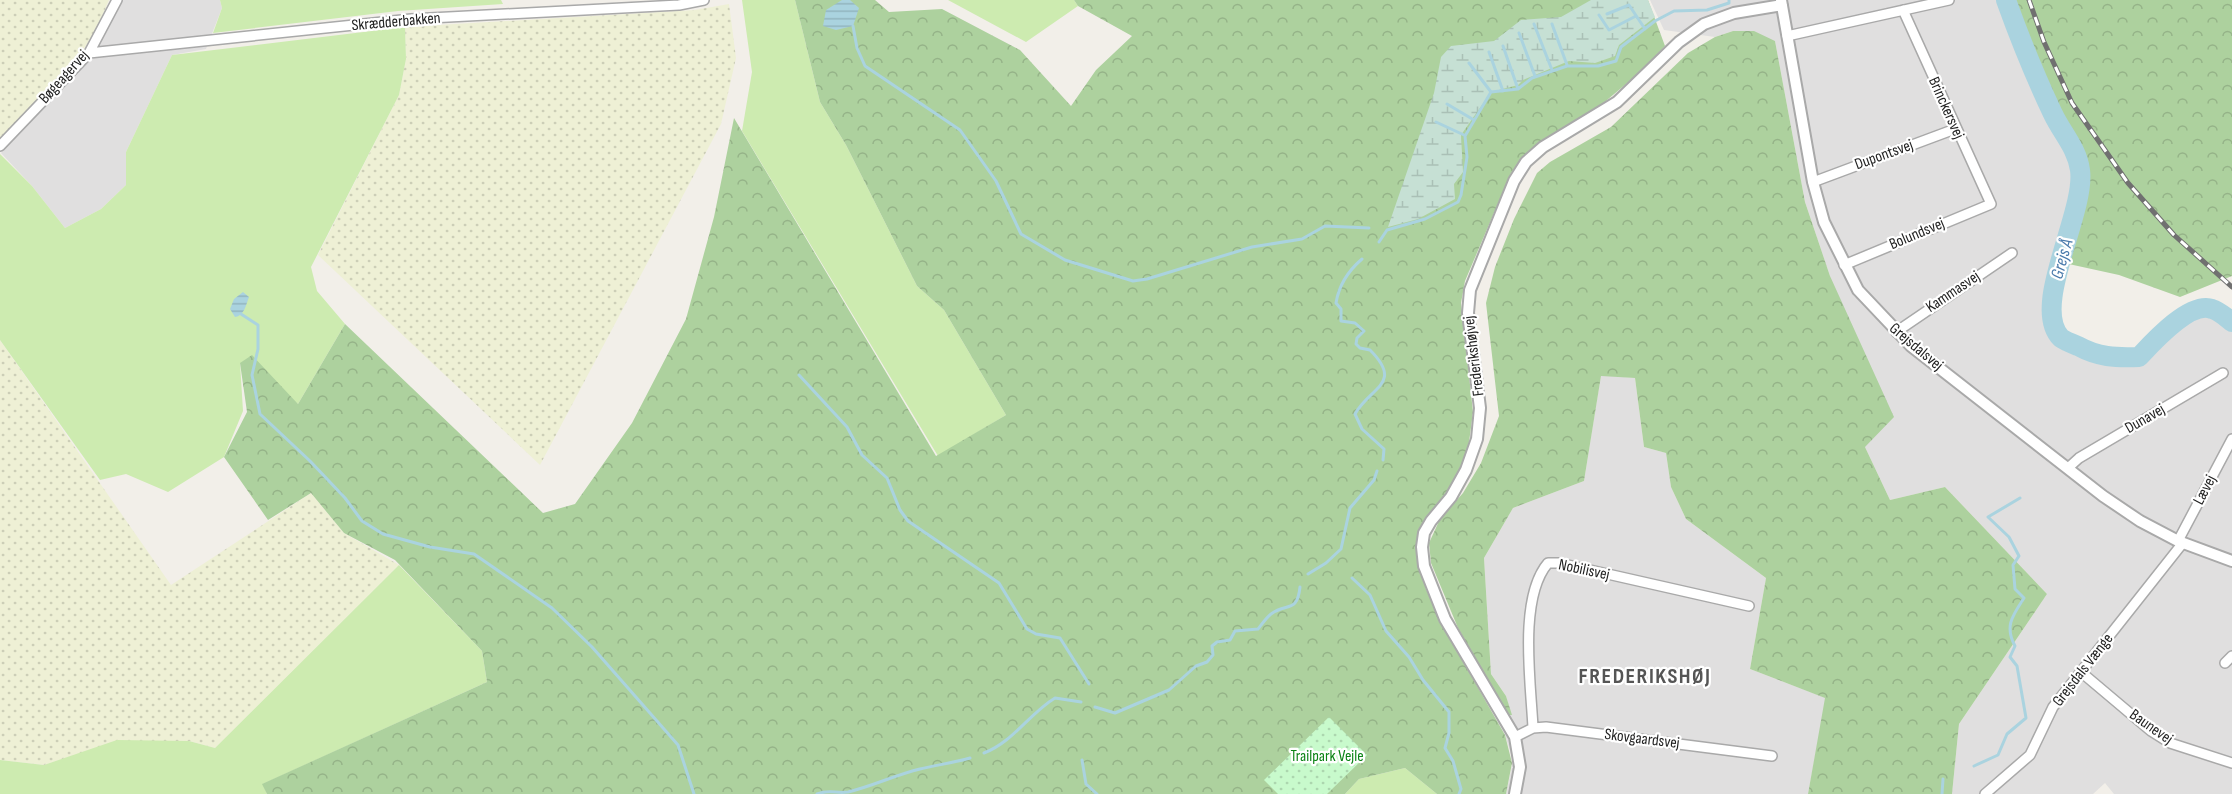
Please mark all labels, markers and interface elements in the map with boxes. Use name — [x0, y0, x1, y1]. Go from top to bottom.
street label: Skrædderbakken — [351, 9, 441, 35]
street label: Bøgeagervej — [35, 46, 93, 108]
street label: Brinckersvej — [1924, 74, 1968, 142]
street label: Dupontsvej — [1852, 136, 1916, 174]
street label: Bolundsvej — [1887, 214, 1948, 254]
water label: Grejs Å — [2046, 236, 2078, 281]
street label: Kammasvej — [1922, 267, 1984, 317]
street label: Frederikshøjvej — [1460, 315, 1488, 397]
street label: Grejsdalsvej — [1885, 319, 1947, 375]
street label: Dunavej — [2122, 400, 2168, 438]
street label: Lævej — [2189, 472, 2221, 508]
street label: Nobilisvej — [1557, 555, 1611, 585]
street label: Grejsdals Vænge — [2049, 630, 2117, 710]
district label: FREDERIKSHØJ — [1579, 663, 1711, 690]
street label: Baunevej — [2126, 705, 2176, 749]
street label: Skovgaardsvej — [1603, 725, 1681, 753]
park label: Trailpark Vejle — [1290, 747, 1364, 766]

